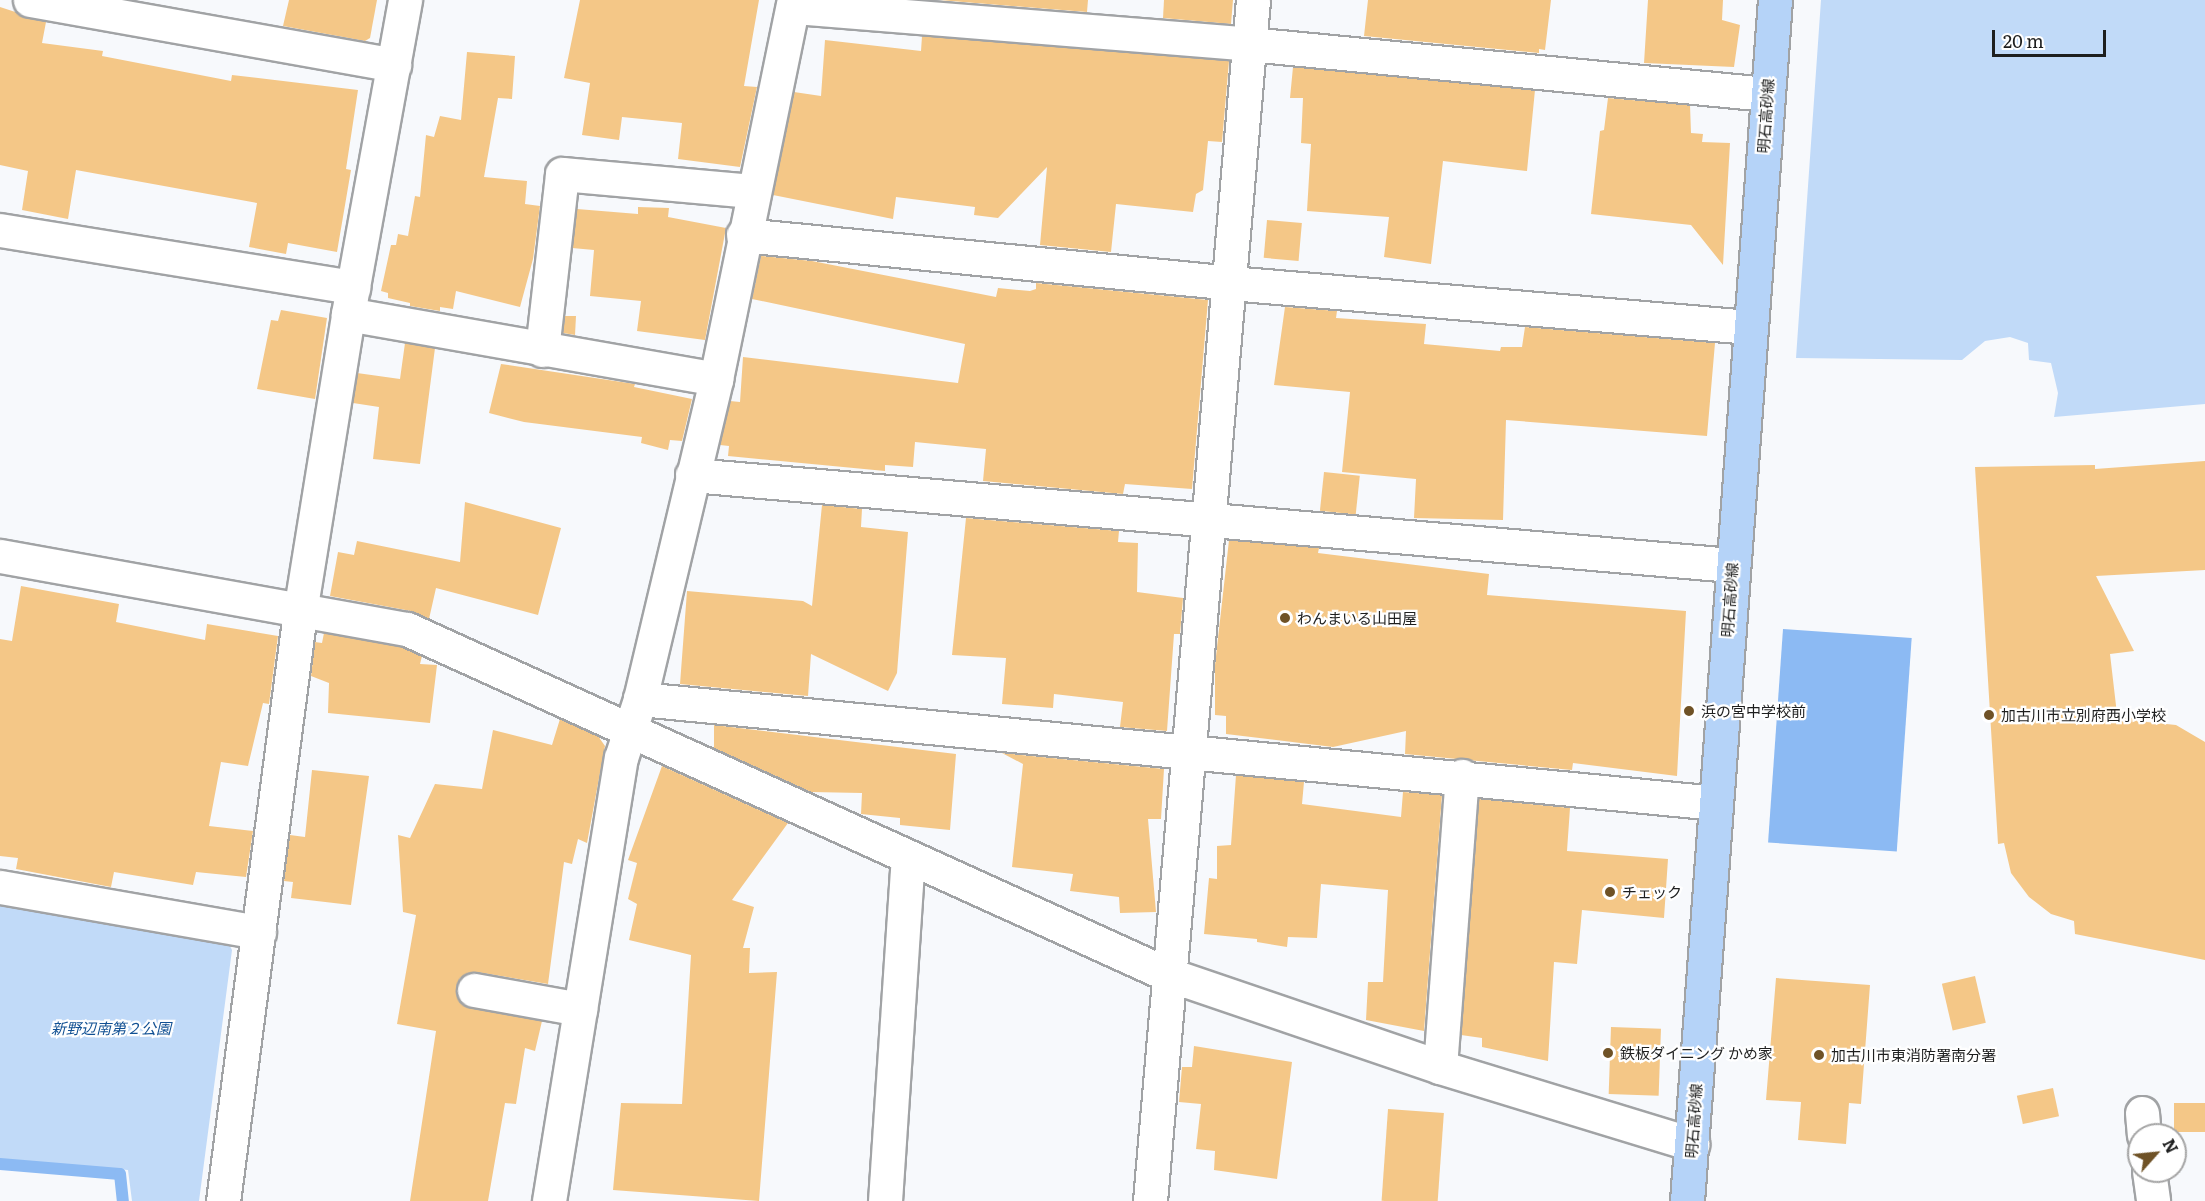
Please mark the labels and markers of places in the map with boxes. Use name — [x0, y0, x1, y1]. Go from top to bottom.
place label: わんまいる山田屋 — [1297, 609, 1417, 627]
marker: わんまいる山田屋 — [1278, 611, 1292, 625]
place label: 浜の宮中学校前 — [1701, 702, 1806, 720]
marker: 浜の宮中学校前 — [1682, 704, 1696, 718]
place label: 加古川市立別府西小学校 — [2001, 706, 2166, 724]
marker: 加古川市立別府西小学校 — [1982, 708, 1996, 722]
place label: チェック — [1622, 883, 1682, 901]
marker: チェック — [1603, 885, 1617, 899]
place label: 鉄板ダイニング かめ家 — [1620, 1044, 1773, 1062]
marker: 鉄板ダイニング かめ家 — [1601, 1046, 1615, 1060]
place label: 加古川市東消防署南分署 — [1831, 1046, 1996, 1064]
marker: 加古川市東消防署南分署 — [1812, 1048, 1826, 1062]

